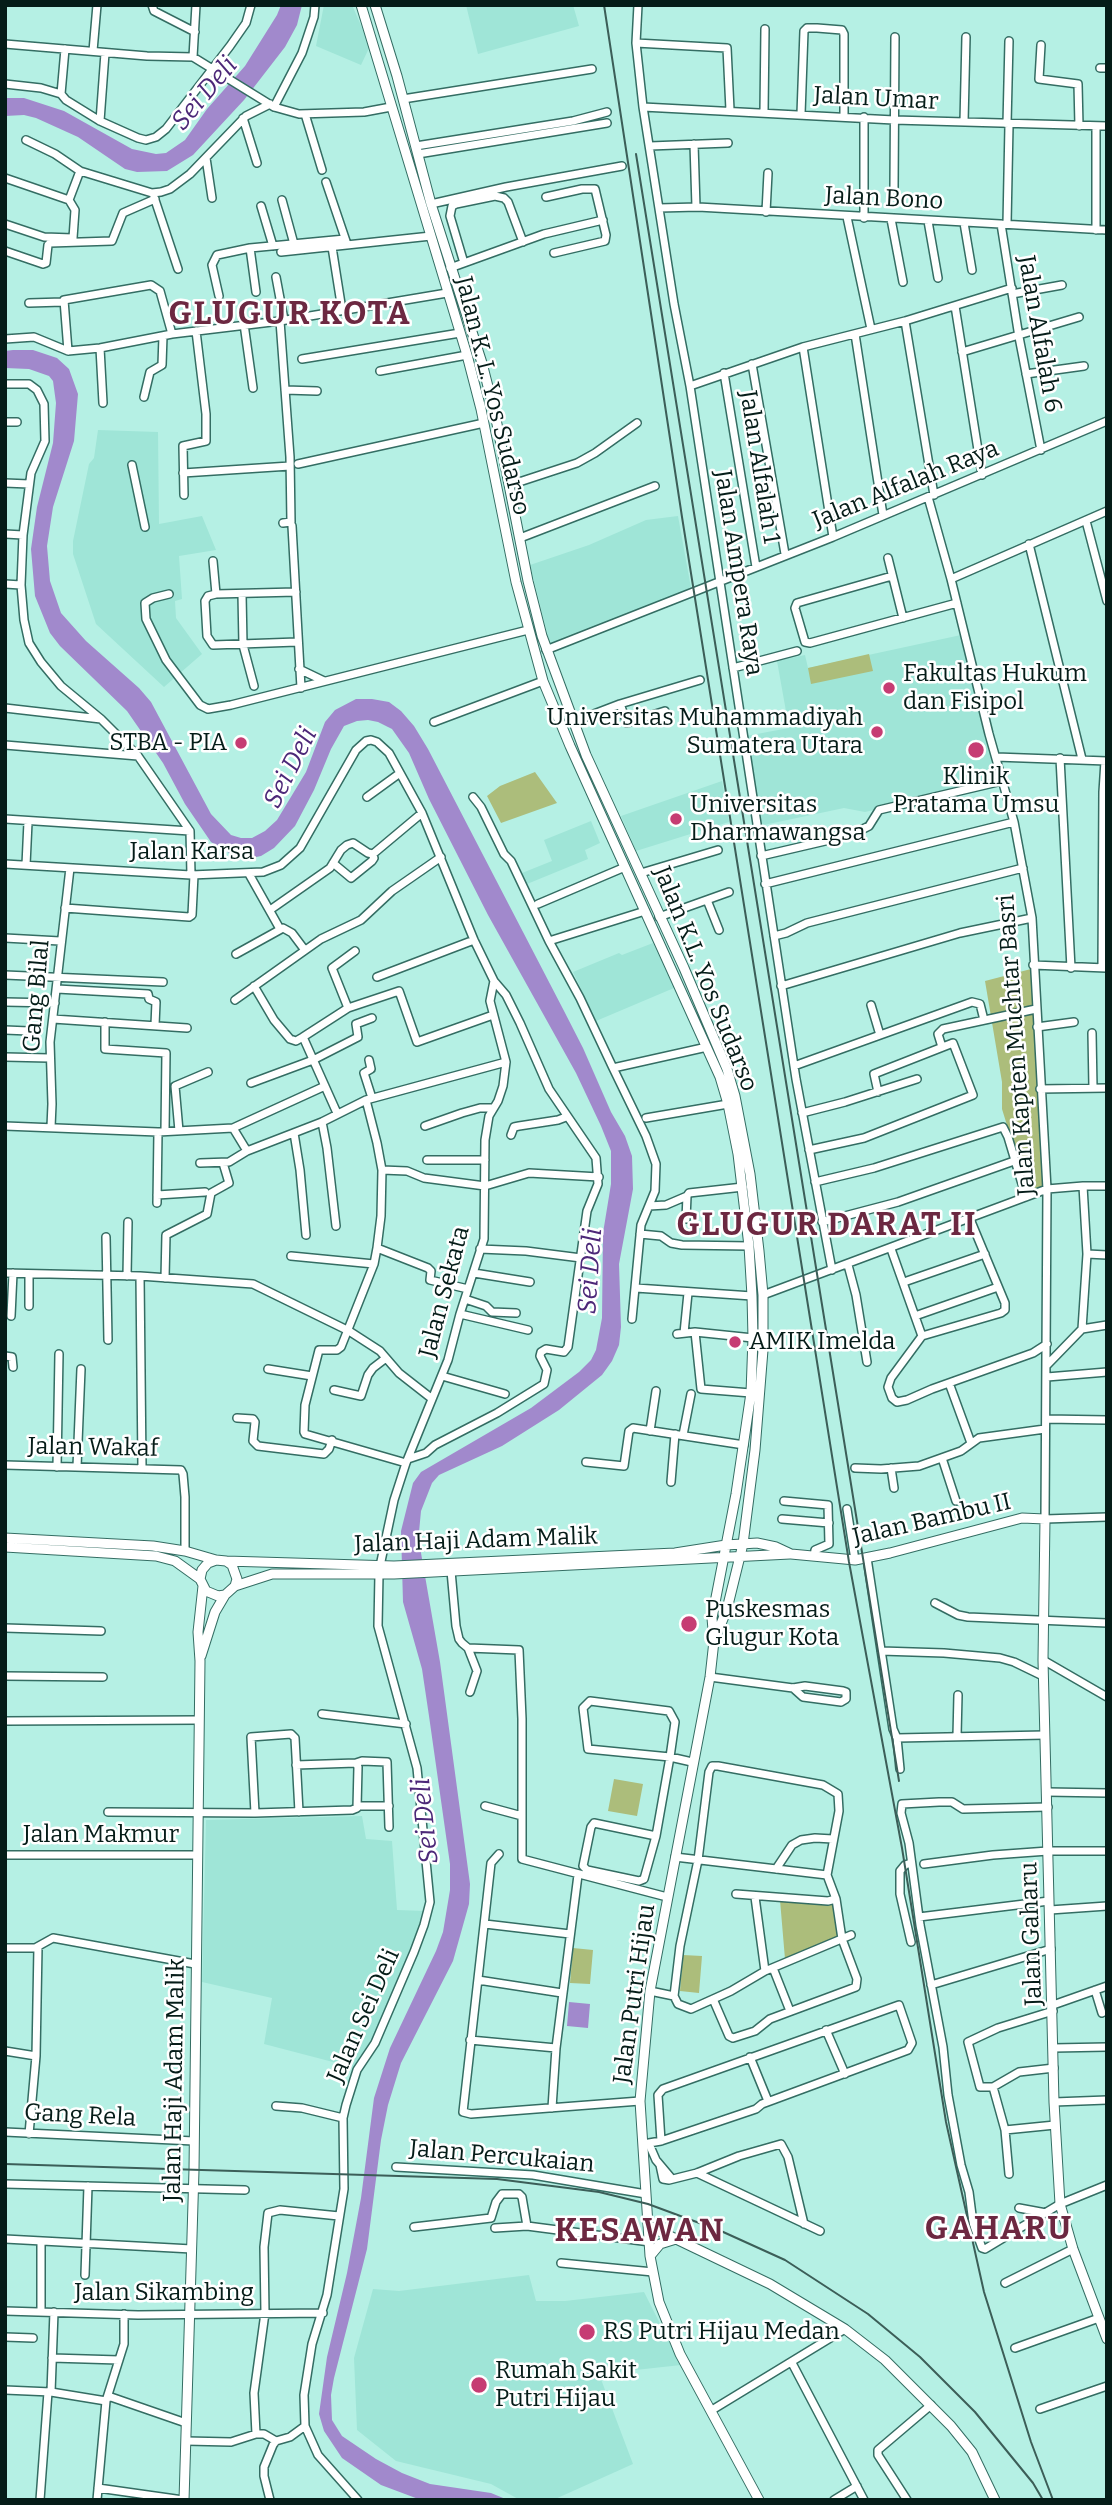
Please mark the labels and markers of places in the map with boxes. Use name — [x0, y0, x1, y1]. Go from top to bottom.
place label: Fakultas Hukum dan Fisipol — [903, 660, 1087, 716]
marker: Fakultas Hukum dan Fisipol — [881, 680, 897, 696]
place label: Universitas Muhammadiyah Sumatera Utara — [547, 704, 863, 760]
marker: Universitas Muhammadiyah Sumatera Utara — [869, 724, 885, 740]
place label: STBA - PIA — [109, 729, 227, 757]
marker: STBA - PIA — [233, 735, 249, 751]
marker: Klinik Pratama Umsu — [966, 740, 986, 760]
place label: Klinik Pratama Umsu — [893, 763, 1059, 819]
place label: Universitas Dharmawangsa — [690, 791, 866, 847]
marker: Universitas Dharmawangsa — [668, 811, 684, 827]
place label: AMIK Imelda — [749, 1328, 895, 1356]
marker: AMIK Imelda — [727, 1334, 743, 1350]
place label: Puskesmas Glugur Kota — [705, 1596, 839, 1652]
marker: Puskesmas Glugur Kota — [679, 1614, 699, 1634]
place label: RS Putri Hijau Medan — [603, 2318, 840, 2346]
marker: RS Putri Hijau Medan — [577, 2322, 597, 2342]
place label: Rumah Sakit Putri Hijau — [495, 2357, 637, 2413]
marker: Rumah Sakit Putri Hijau — [469, 2375, 489, 2395]

